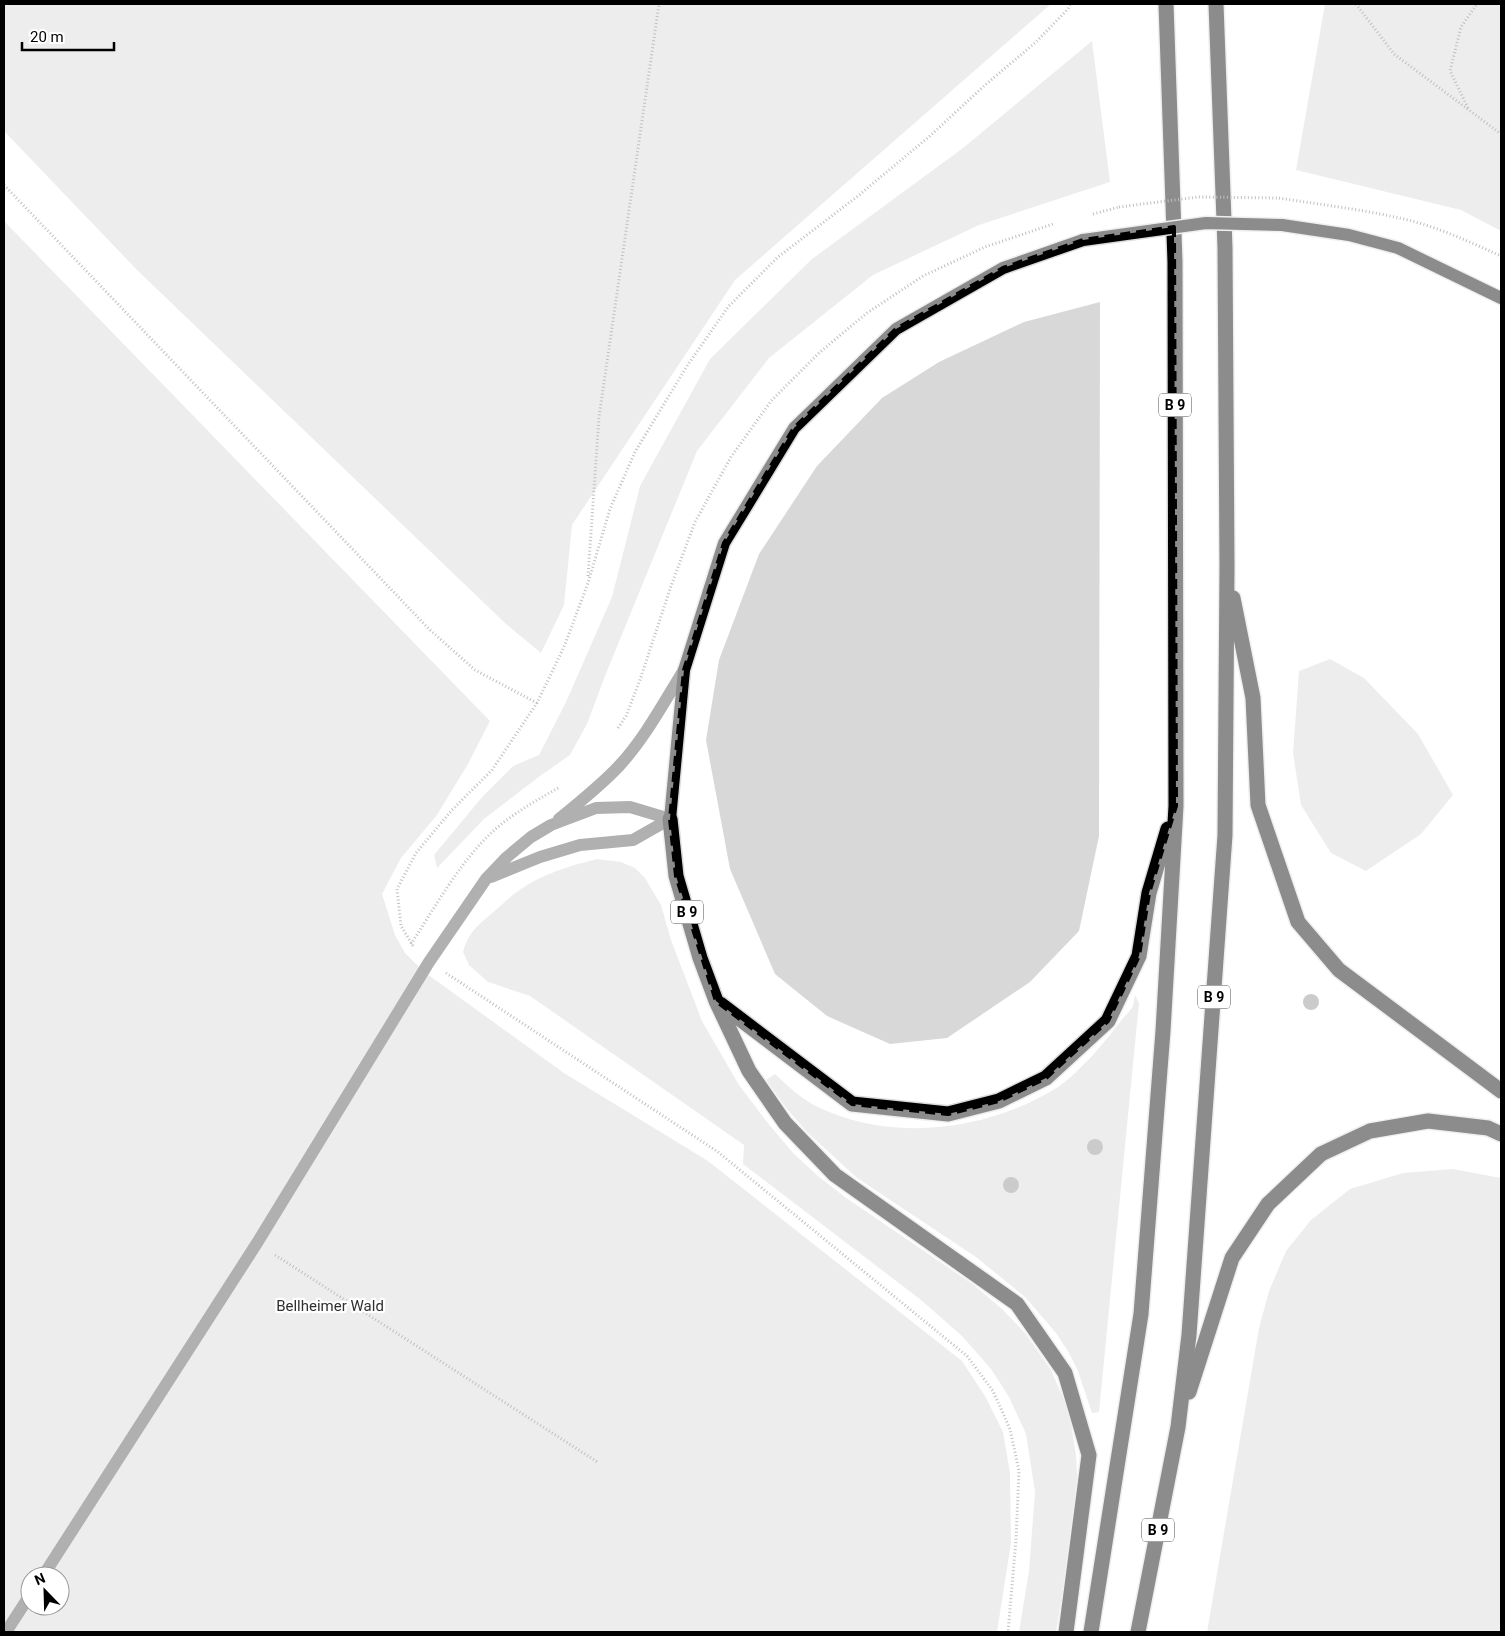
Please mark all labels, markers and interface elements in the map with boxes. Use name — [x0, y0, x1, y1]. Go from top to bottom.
scale bar — [22, 20, 115, 52]
text: 20 m — [30, 28, 64, 46]
road number: B 9 — [1159, 394, 1191, 416]
road number: B 9 — [671, 900, 703, 924]
road number: B 9 — [1198, 986, 1230, 1009]
park label: Bellheimer Wald — [276, 1297, 384, 1315]
road number: B 9 — [1142, 1518, 1174, 1542]
north arrow — [20, 1566, 70, 1616]
text: N — [32, 1570, 48, 1588]

